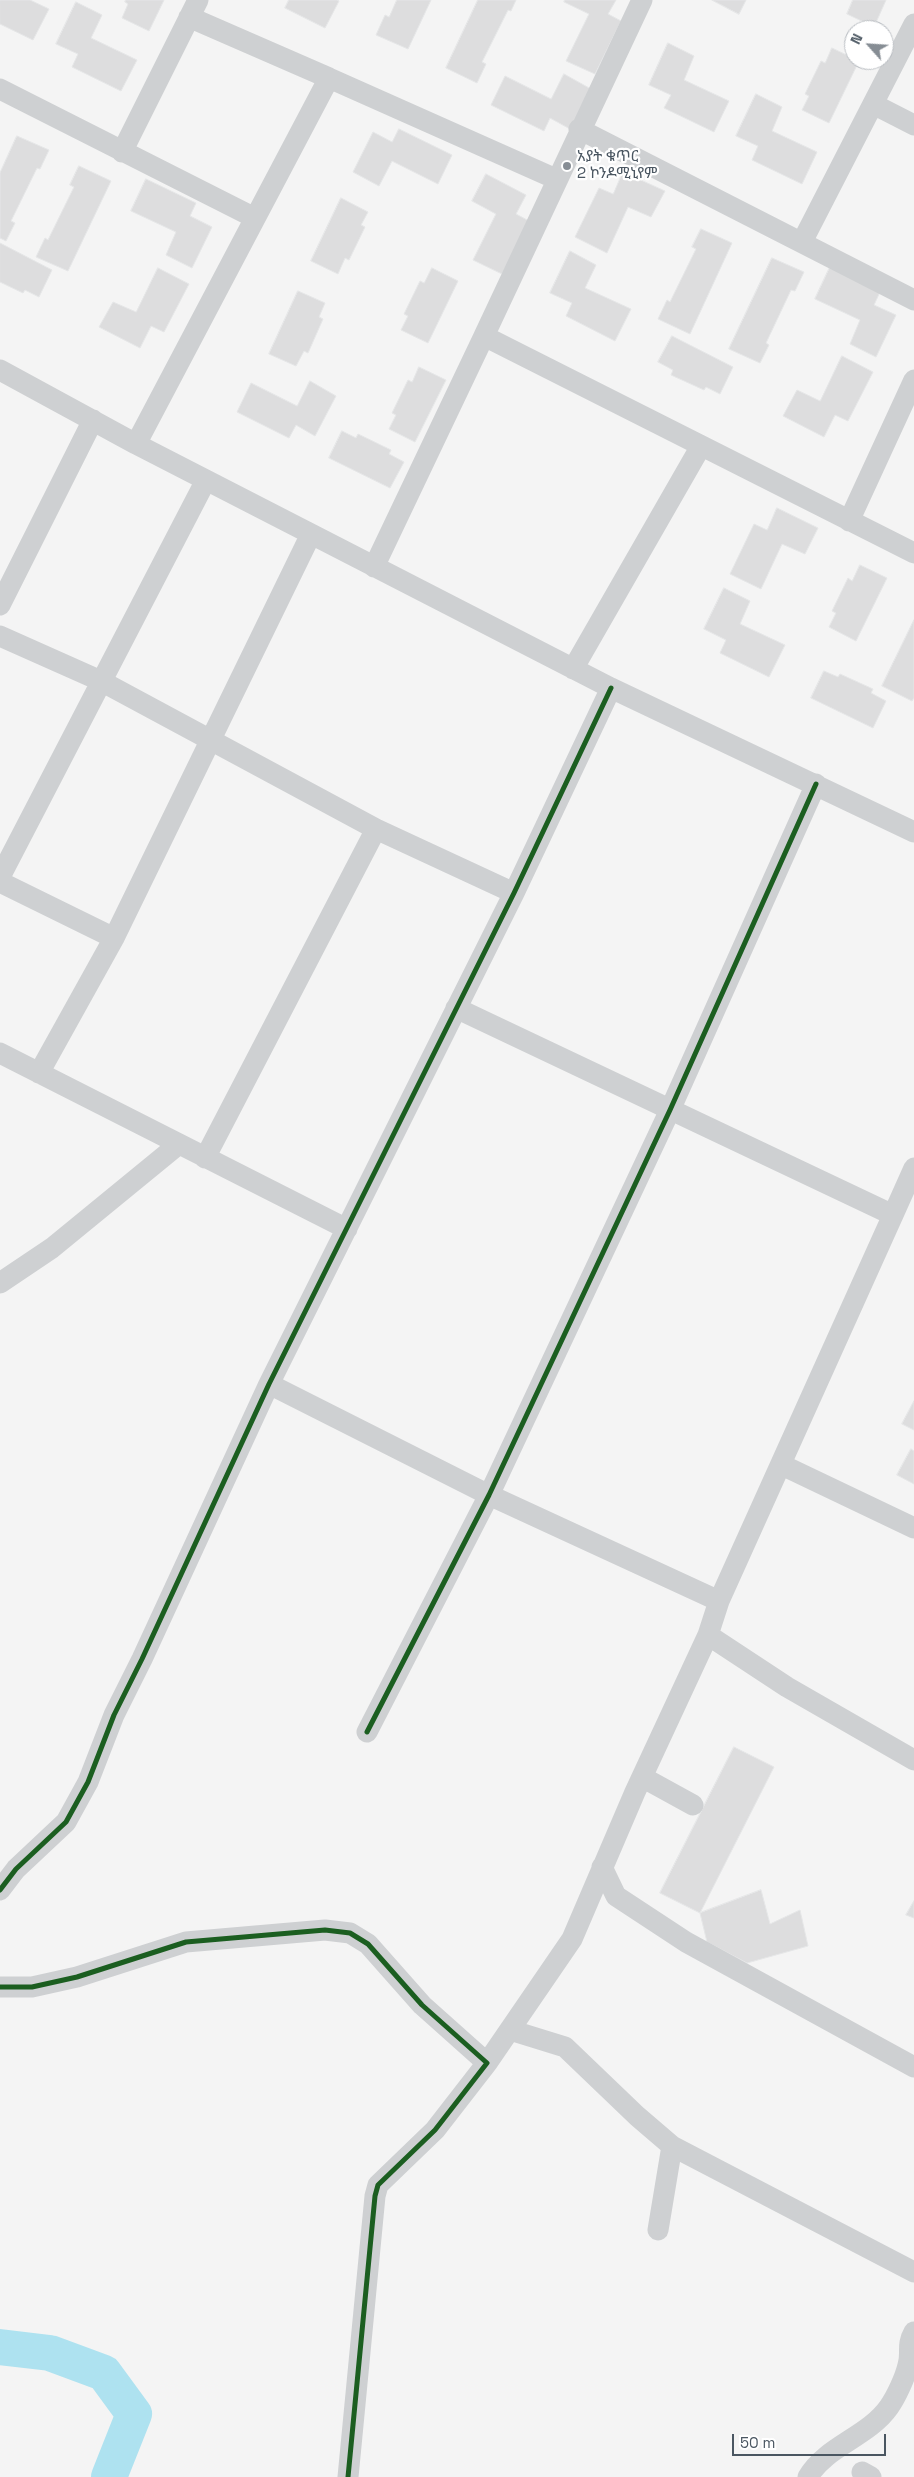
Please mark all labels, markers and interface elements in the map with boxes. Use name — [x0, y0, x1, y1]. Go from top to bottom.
north arrow — [844, 20, 894, 70]
text: N — [846, 31, 867, 47]
place label: አያት ቁጥር 2 ኮንዶሚኒየም — [577, 148, 657, 183]
marker: አያት ቁጥር 2 ኮንዶሚኒየም — [561, 160, 573, 172]
scale bar — [734, 2424, 888, 2456]
text: 50 m — [740, 2433, 775, 2452]

